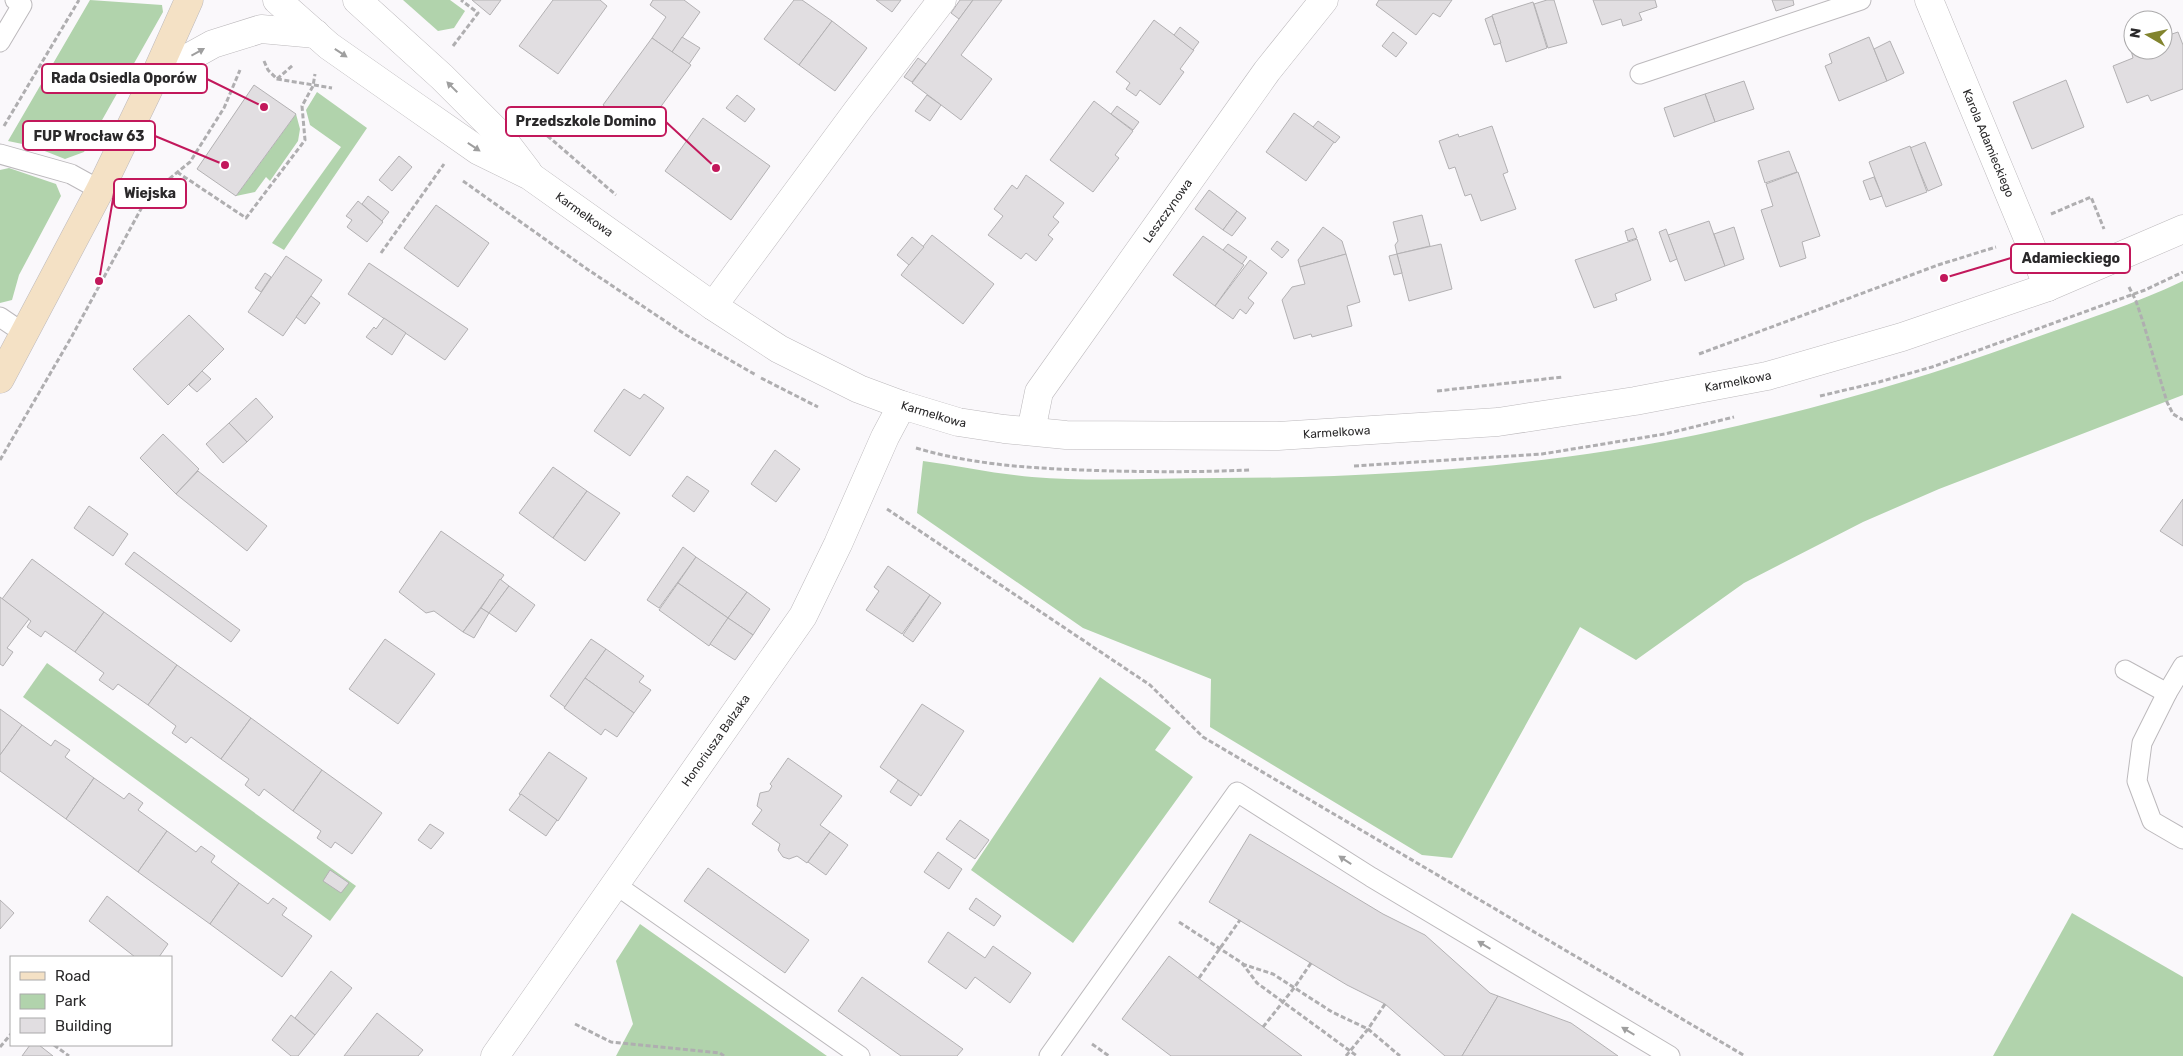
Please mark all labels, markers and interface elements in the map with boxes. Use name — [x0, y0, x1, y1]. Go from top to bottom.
north arrow — [2123, 10, 2173, 60]
text: N — [2126, 27, 2145, 39]
one-way arrow — [192, 48, 205, 57]
one-way arrow — [334, 48, 348, 58]
callout: Rada Osiedla Oporów — [42, 64, 207, 93]
text: Rada Osiedla Oporów — [51, 70, 197, 87]
one-way arrow — [446, 81, 458, 93]
street label: Karola Adamieckiego — [1960, 87, 2017, 199]
callout: Przedszkole Domino — [506, 107, 666, 136]
text: Przedszkole Domino — [516, 113, 656, 130]
callout: FUP Wrocław 63 — [23, 121, 155, 150]
text: FUP Wrocław 63 — [33, 128, 145, 145]
one-way arrow — [467, 142, 481, 152]
street label: Leszczynowa — [1140, 176, 1195, 245]
callout: Wiejska — [114, 179, 186, 208]
text: Wiejska — [124, 185, 176, 202]
street label: Karmelkowa — [553, 189, 616, 240]
callout: Adamieckiego — [2011, 244, 2130, 273]
text: Adamieckiego — [2022, 250, 2120, 267]
street label: Karmelkowa — [1703, 368, 1773, 395]
street label: Karmelkowa — [899, 398, 967, 430]
street label: Karmelkowa — [1303, 423, 1371, 441]
street label: Honoriusza Balzaka — [679, 692, 753, 789]
one-way arrow — [1339, 856, 1352, 865]
one-way arrow — [1478, 940, 1491, 949]
legend — [10, 956, 172, 1046]
text: Road — [55, 967, 91, 985]
text: Park — [55, 992, 86, 1010]
text: Building — [55, 1017, 112, 1035]
one-way arrow — [1622, 1026, 1635, 1035]

